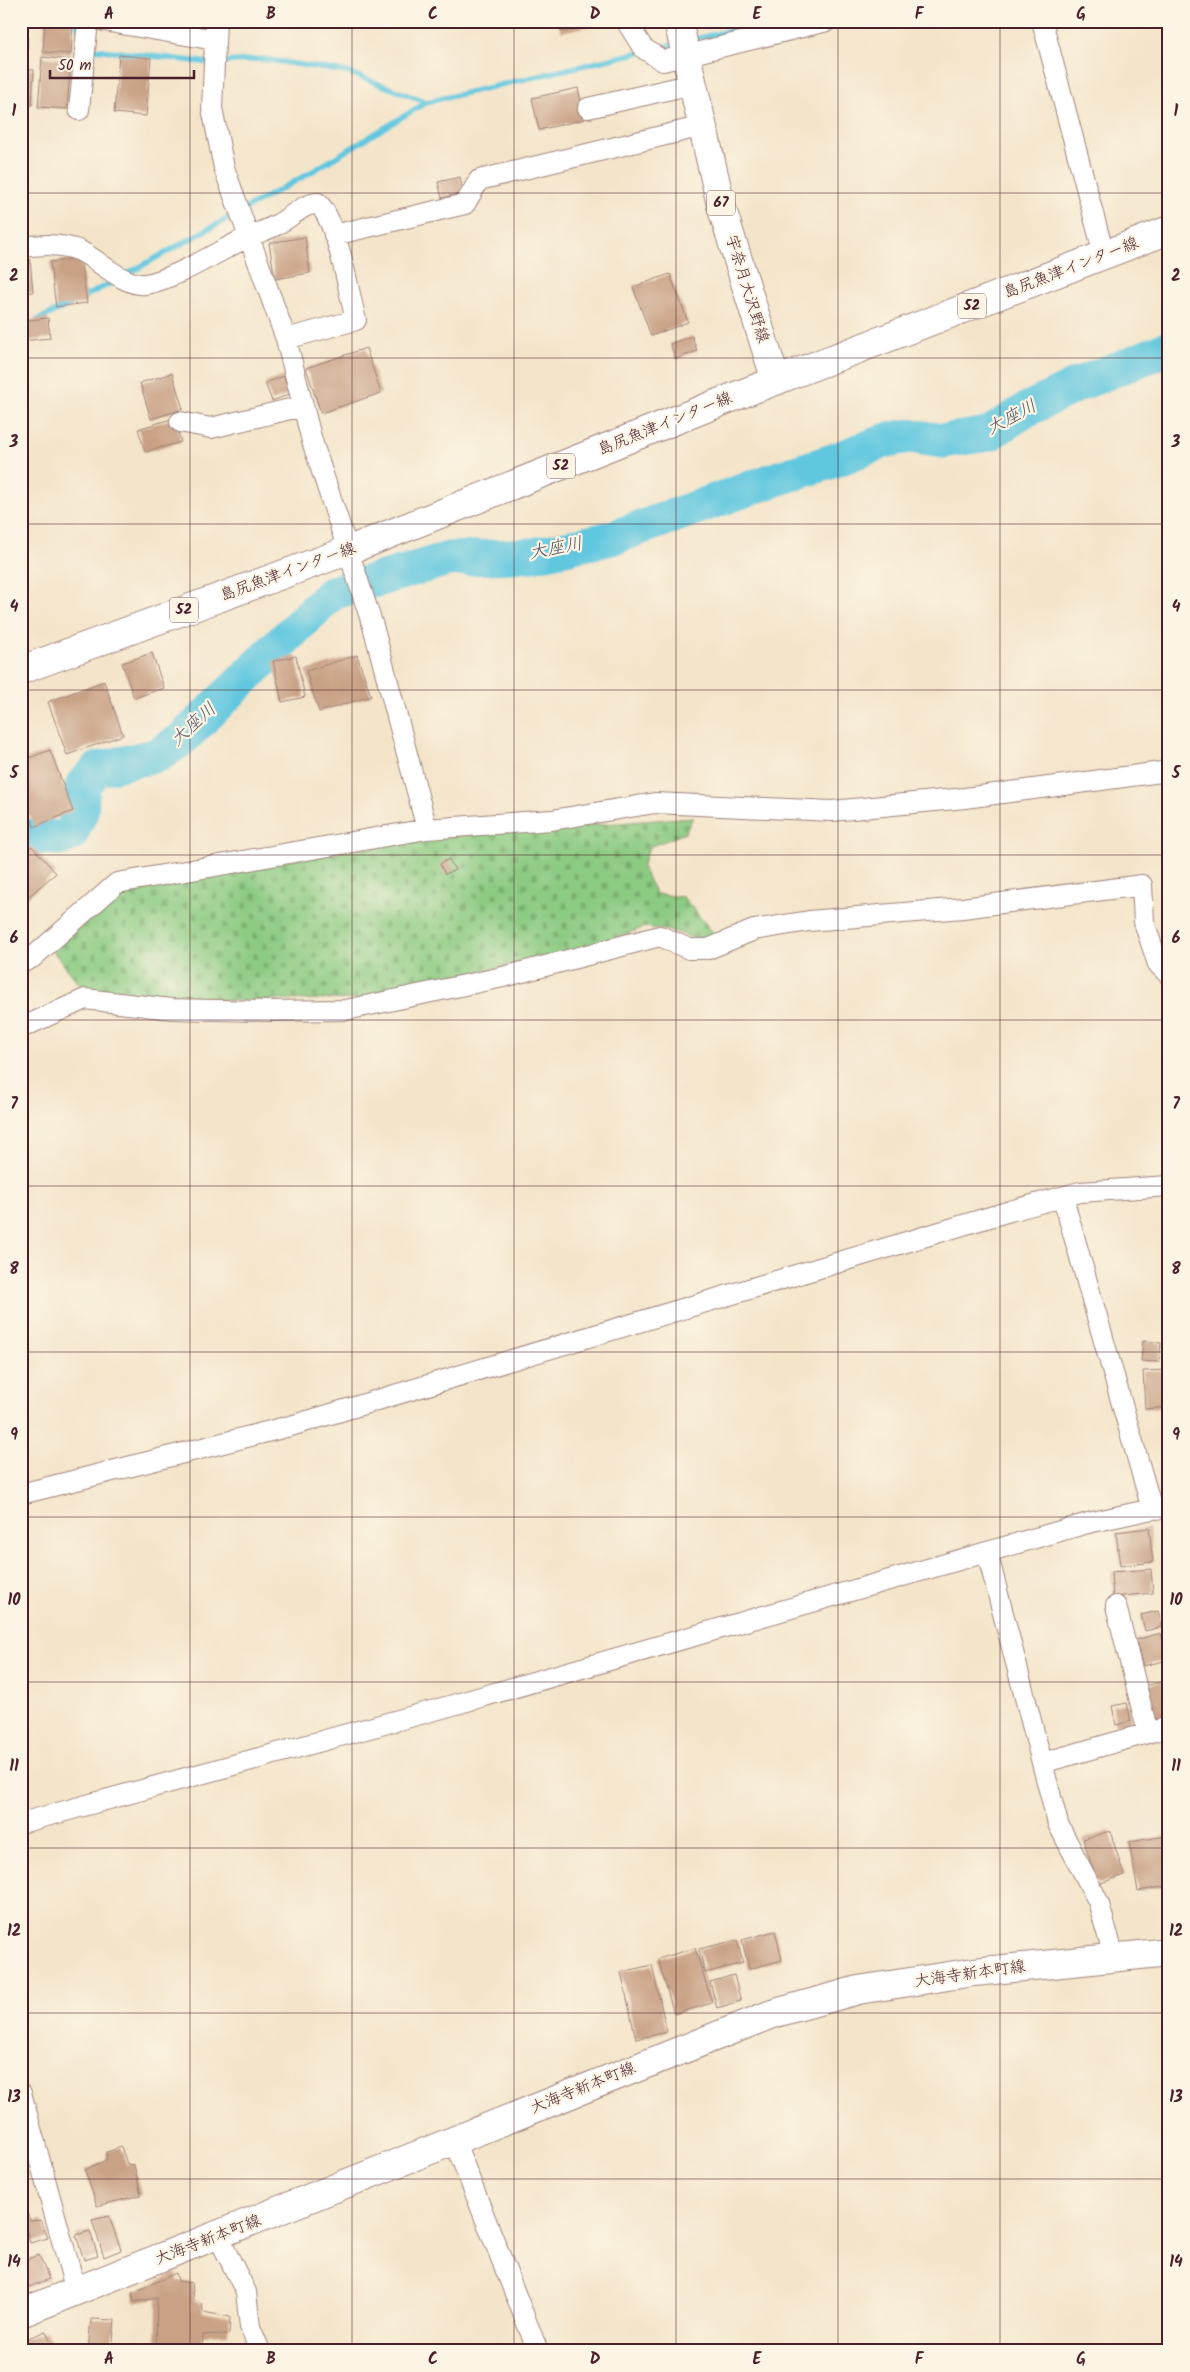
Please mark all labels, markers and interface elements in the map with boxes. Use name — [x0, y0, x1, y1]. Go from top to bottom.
text: A — [104, 2, 114, 27]
text: B — [266, 2, 276, 27]
text: C — [428, 2, 438, 27]
text: D — [590, 2, 601, 27]
text: E — [753, 2, 763, 27]
text: F — [915, 2, 925, 27]
text: G — [1076, 2, 1086, 27]
scale bar — [50, 48, 194, 80]
text: 50 m — [58, 54, 92, 78]
text: 1 — [12, 99, 17, 124]
text: 1 — [1174, 99, 1179, 124]
road number: 67 — [707, 190, 735, 216]
street label: 島尻魚津インター線 — [1000, 231, 1142, 305]
street label: 宇奈月大沢野線 — [719, 232, 775, 346]
text: 2 — [9, 264, 19, 289]
text: 2 — [1171, 264, 1181, 289]
road number: 52 — [958, 294, 986, 318]
street label: 島尻魚津インター線 — [594, 386, 736, 462]
water label: 大座川 — [981, 393, 1043, 443]
text: 3 — [9, 430, 19, 455]
text: 3 — [1171, 430, 1181, 455]
road number: 52 — [547, 454, 575, 478]
water label: 大座川 — [527, 530, 585, 568]
street label: 島尻魚津インター線 — [216, 536, 360, 608]
text: 4 — [10, 595, 19, 620]
text: 4 — [1172, 595, 1181, 620]
road number: 52 — [170, 598, 198, 622]
water label: 大座川 — [164, 696, 224, 754]
text: 5 — [9, 761, 20, 786]
text: 5 — [1171, 761, 1182, 786]
text: 6 — [10, 926, 19, 951]
text: 6 — [1172, 926, 1181, 951]
text: 7 — [10, 1092, 18, 1117]
text: 7 — [1172, 1092, 1180, 1117]
text: 8 — [9, 1257, 19, 1282]
text: 8 — [1171, 1257, 1181, 1282]
text: 9 — [10, 1423, 18, 1448]
text: 9 — [1172, 1423, 1180, 1448]
text: 10 — [7, 1588, 21, 1613]
text: 10 — [1169, 1588, 1183, 1613]
text: 11 — [9, 1754, 19, 1779]
text: 11 — [1171, 1754, 1181, 1779]
text: 12 — [7, 1919, 21, 1944]
text: 12 — [1169, 1919, 1183, 1944]
street label: 大海寺新本町線 — [913, 1954, 1027, 1994]
street label: 大海寺新本町線 — [526, 2055, 640, 2121]
text: 13 — [7, 2085, 21, 2110]
text: 13 — [1169, 2085, 1183, 2110]
street label: 大海寺新本町線 — [151, 2208, 265, 2272]
text: 14 — [7, 2250, 21, 2275]
text: 14 — [1169, 2250, 1183, 2275]
text: A — [104, 2347, 114, 2372]
text: B — [266, 2347, 276, 2372]
text: C — [428, 2347, 438, 2372]
text: D — [590, 2347, 601, 2372]
text: E — [753, 2347, 763, 2372]
text: F — [915, 2347, 925, 2372]
text: G — [1076, 2347, 1086, 2372]

